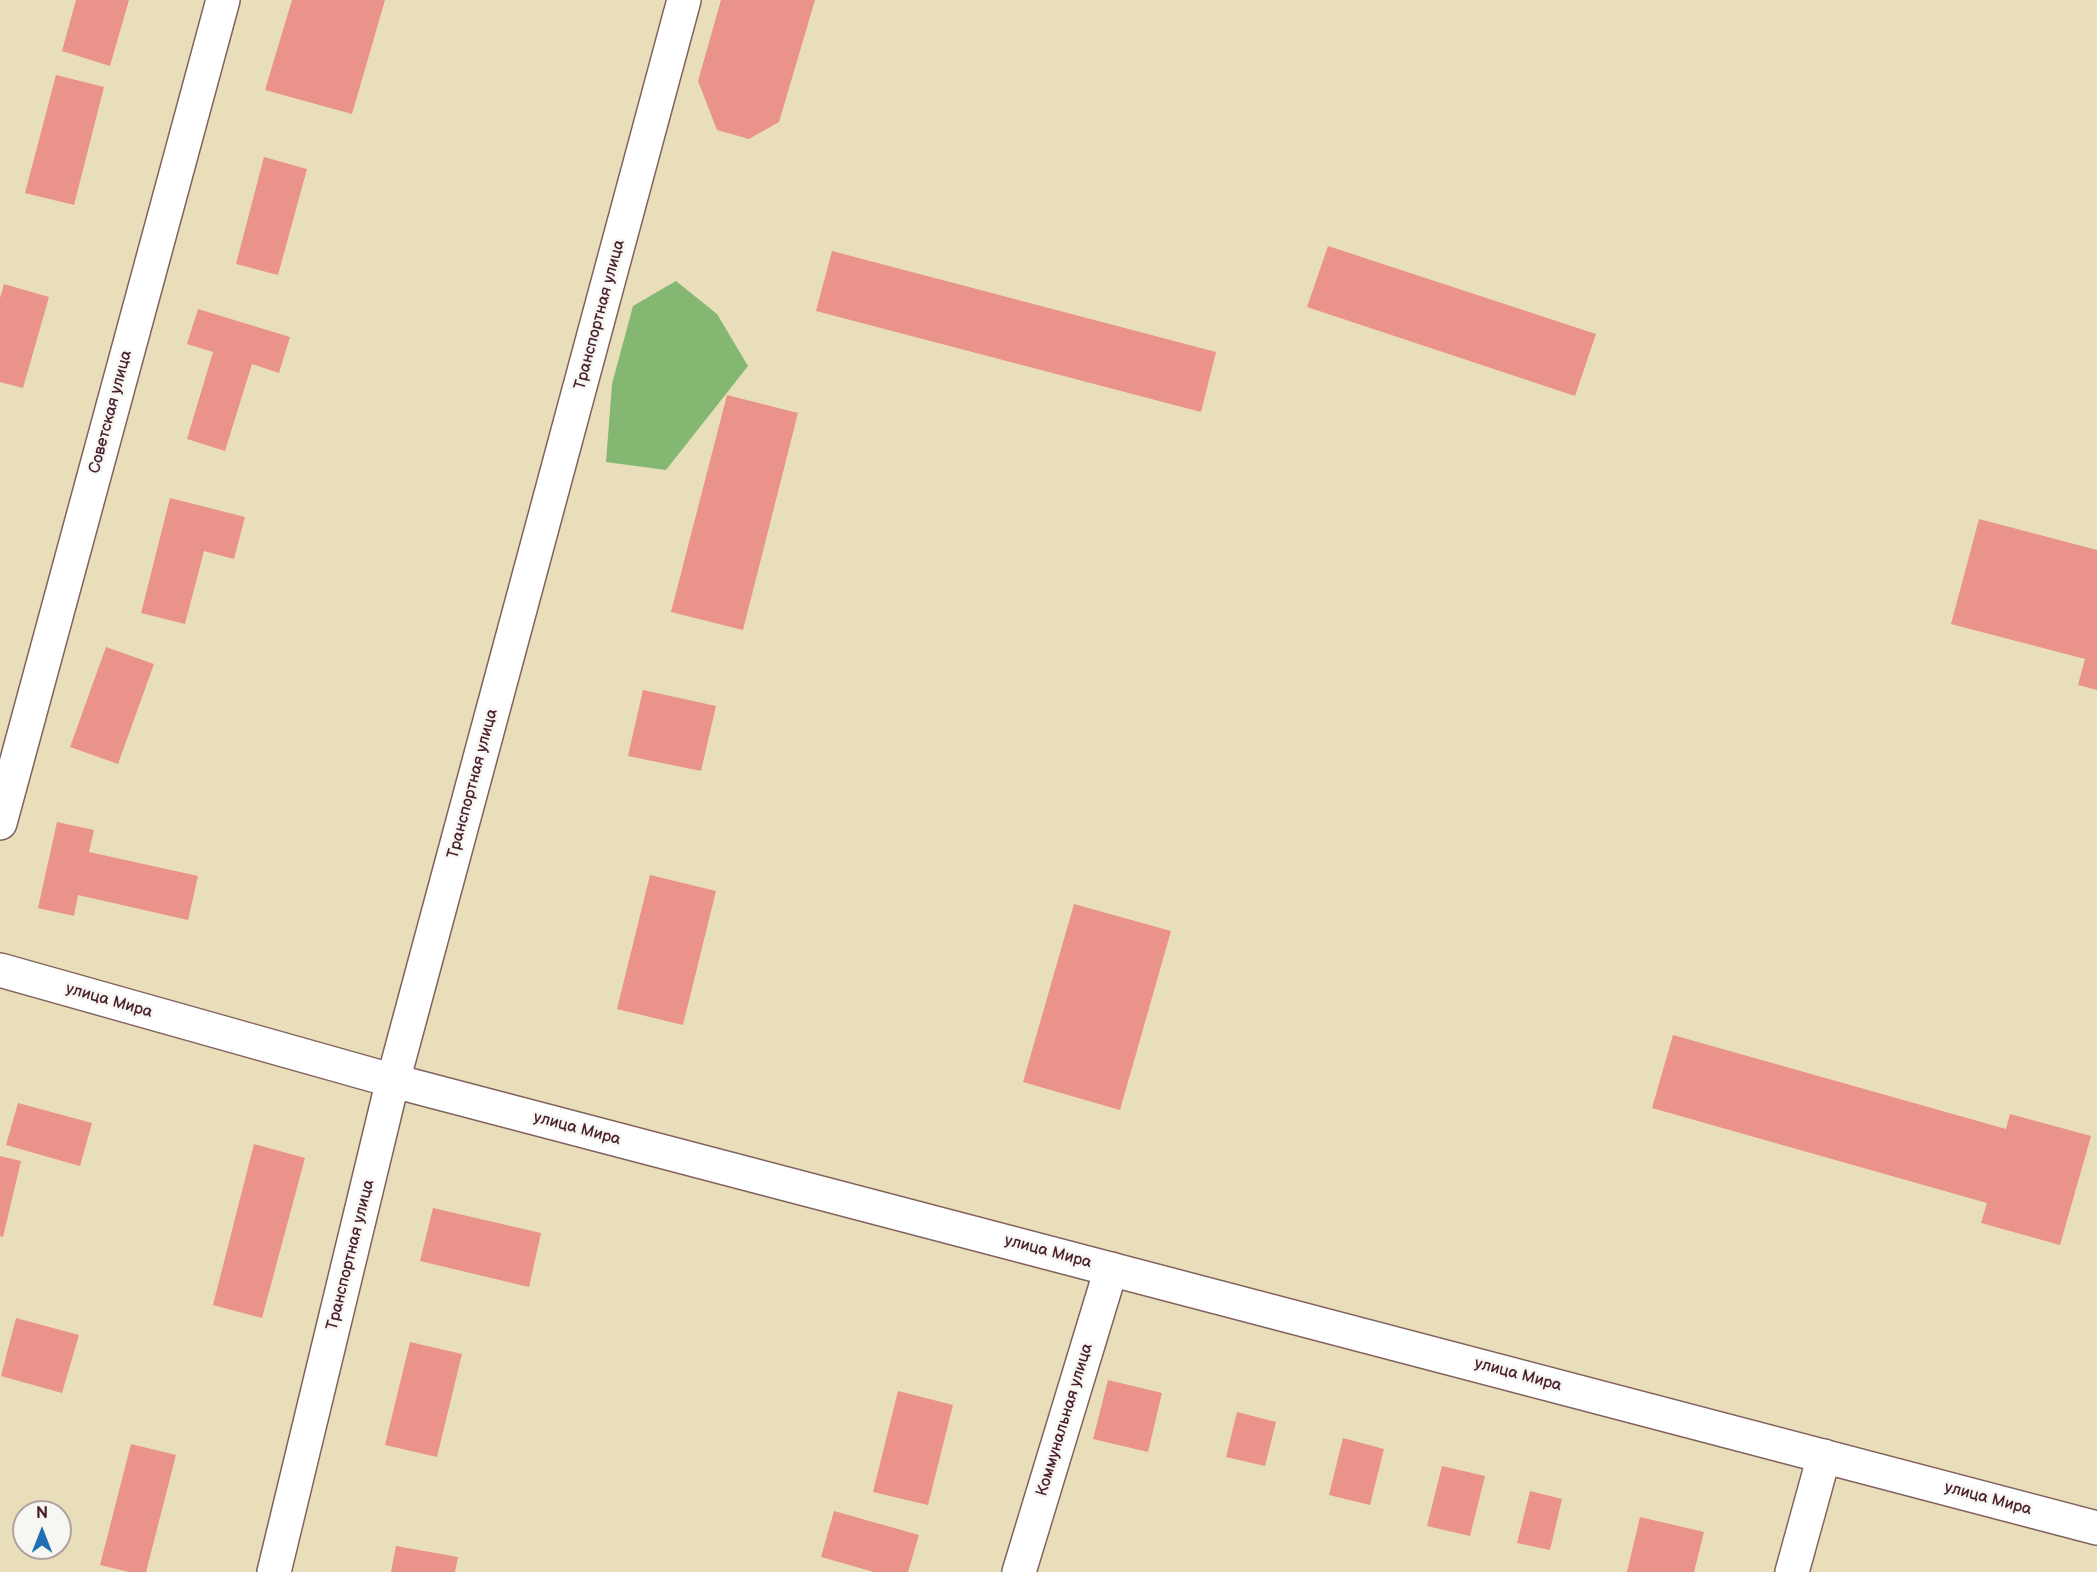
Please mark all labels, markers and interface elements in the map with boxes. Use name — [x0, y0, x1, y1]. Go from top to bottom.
street label: Транспортная улица — [571, 238, 629, 392]
street label: Советская улица — [85, 348, 137, 476]
street label: Транспортная улица — [444, 707, 502, 861]
street label: улица Мира — [63, 979, 155, 1023]
street label: улица Мира — [531, 1108, 623, 1150]
street label: Транспортная улица — [323, 1178, 379, 1332]
street label: улица Мира — [1002, 1231, 1094, 1273]
street label: Коммунальная улица — [1033, 1341, 1097, 1499]
street label: улица Мира — [1472, 1354, 1564, 1396]
street label: улица Мира — [1942, 1478, 2034, 1520]
north arrow — [12, 1500, 72, 1560]
text: N — [36, 1504, 48, 1523]

